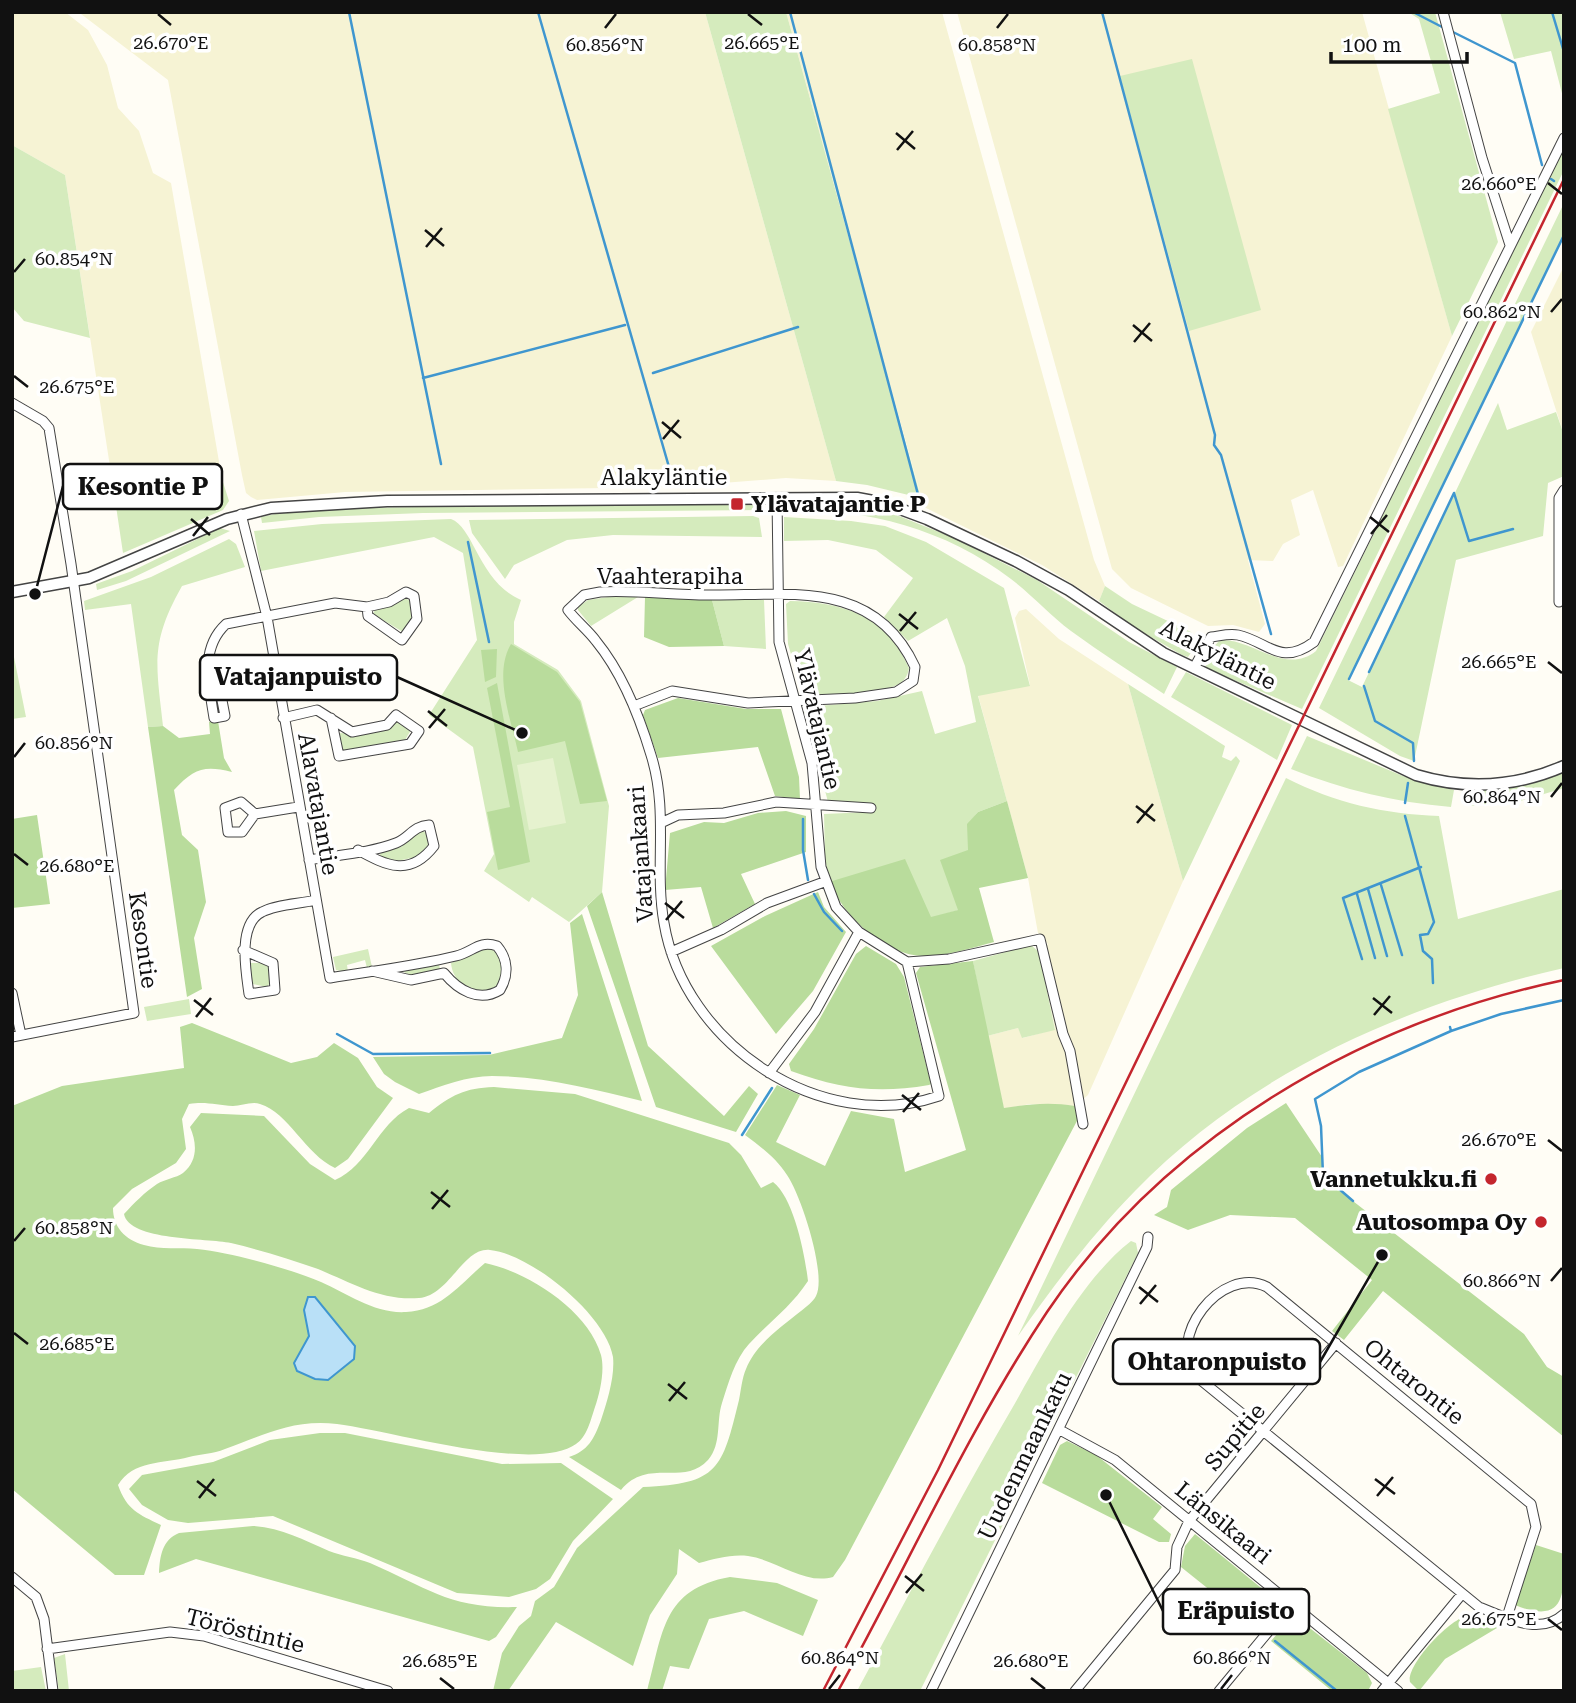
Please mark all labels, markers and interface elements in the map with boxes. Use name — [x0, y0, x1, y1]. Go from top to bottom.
scale bar — [1331, 21, 1468, 65]
text: 26.670°E — [133, 32, 209, 53]
text: 26.665°E — [724, 32, 800, 53]
text: 100 m — [1342, 33, 1402, 57]
text: 60.856°N — [566, 34, 644, 55]
text: 60.858°N — [958, 34, 1036, 55]
text: 26.660°E — [1461, 173, 1537, 194]
text: 60.854°N — [35, 248, 113, 269]
text: 60.862°N — [1463, 301, 1541, 322]
text: 26.675°E — [39, 376, 115, 397]
callout: Kesontie P — [63, 464, 222, 509]
street label: Alakyläntie — [601, 464, 727, 491]
text: Kesontie P — [78, 473, 209, 501]
place label: Ylävatajantie P — [751, 491, 926, 518]
marker: Ylävatajantie P — [729, 496, 745, 512]
street label: Vaahterapiha — [597, 563, 744, 590]
street label: Alakyläntie — [1155, 614, 1281, 696]
street label: Ylävatajantie — [788, 646, 846, 792]
text: 26.665°E — [1461, 651, 1537, 672]
callout: Vatajanpuisto — [200, 655, 397, 700]
text: Vatajanpuisto — [214, 663, 382, 691]
street label: Alavatajantie — [292, 731, 344, 877]
text: 60.856°N — [35, 732, 113, 753]
street label: Vatajankaari — [623, 785, 659, 923]
text: 60.864°N — [1463, 786, 1541, 807]
text: 26.680°E — [39, 855, 115, 876]
street label: Kesontie — [123, 890, 163, 990]
text: 26.670°E — [1461, 1129, 1537, 1150]
place label: Vannetukku.fi — [1310, 1166, 1477, 1193]
marker: Vannetukku.fi — [1483, 1171, 1499, 1187]
place label: Autosompa Oy — [1356, 1209, 1527, 1236]
marker: Autosompa Oy — [1533, 1214, 1549, 1230]
text: 60.858°N — [35, 1217, 113, 1238]
text: 60.866°N — [1463, 1270, 1541, 1291]
text: 26.685°E — [39, 1333, 115, 1354]
street label: Ohtarontie — [1359, 1334, 1469, 1430]
callout: Ohtaronpuisto — [1113, 1339, 1320, 1384]
text: Ohtaronpuisto — [1128, 1348, 1306, 1376]
street label: Uudenmaankatu — [973, 1367, 1077, 1545]
street label: Supitie — [1199, 1398, 1271, 1476]
street label: Länsikaari — [1170, 1476, 1276, 1570]
callout: Eräpuisto — [1163, 1589, 1309, 1634]
text: Eräpuisto — [1177, 1597, 1295, 1625]
street label: Töröstintie — [183, 1603, 307, 1659]
text: 26.675°E — [1461, 1608, 1537, 1629]
text: 60.864°N — [801, 1647, 879, 1668]
text: 60.866°N — [1193, 1647, 1271, 1668]
text: 26.685°E — [402, 1650, 478, 1671]
text: 26.680°E — [993, 1650, 1069, 1671]

